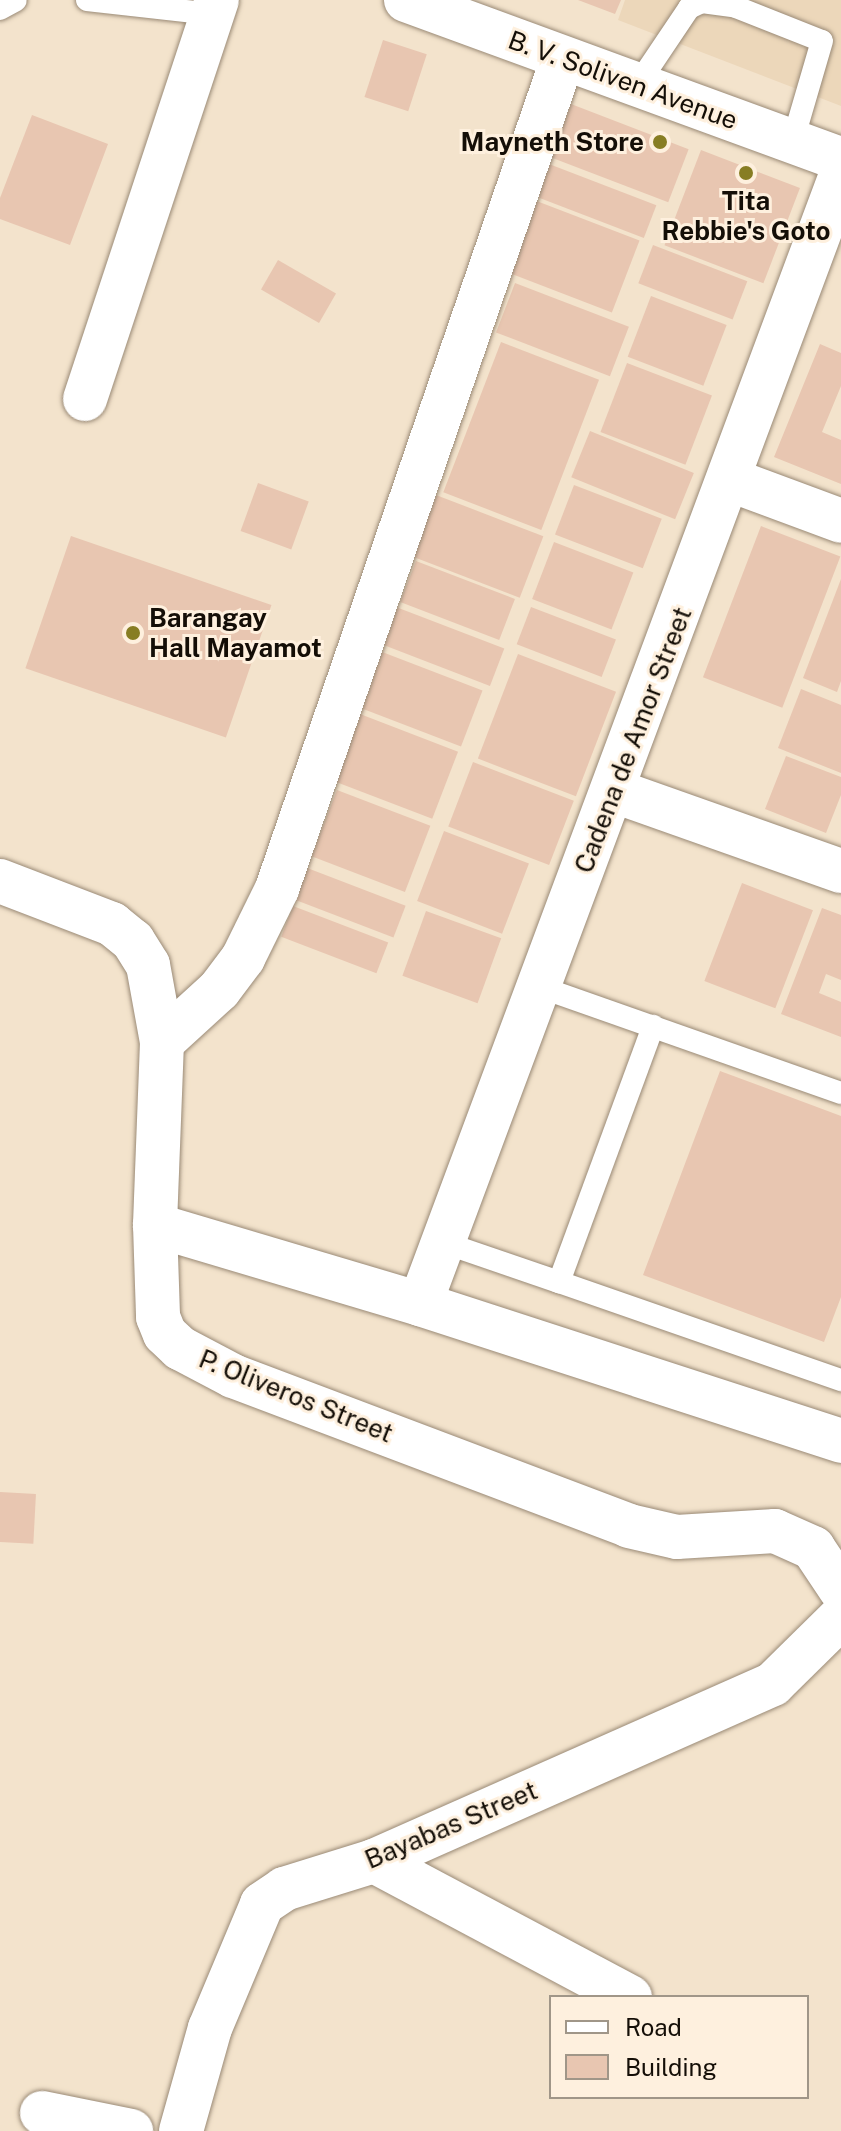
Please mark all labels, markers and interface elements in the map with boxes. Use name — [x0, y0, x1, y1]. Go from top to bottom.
street label: B. V. Soliven Avenue — [504, 24, 742, 136]
place label: Mayneth Store — [461, 126, 644, 158]
marker: Mayneth Store — [651, 133, 669, 151]
marker: Tita Rebbie's Goto — [737, 164, 755, 182]
place label: Tita Rebbie's Goto — [662, 185, 830, 246]
place label: Barangay Hall Mayamot — [149, 602, 322, 664]
street label: Cadena de Amor Street — [568, 602, 698, 878]
marker: Barangay Hall Mayamot — [124, 624, 142, 642]
street label: P. Oliveros Street — [194, 1343, 398, 1449]
street label: Bayabas Street — [360, 1775, 542, 1875]
legend — [549, 1995, 809, 2099]
text: Road — [625, 2013, 682, 2041]
text: Building — [625, 2053, 717, 2081]

